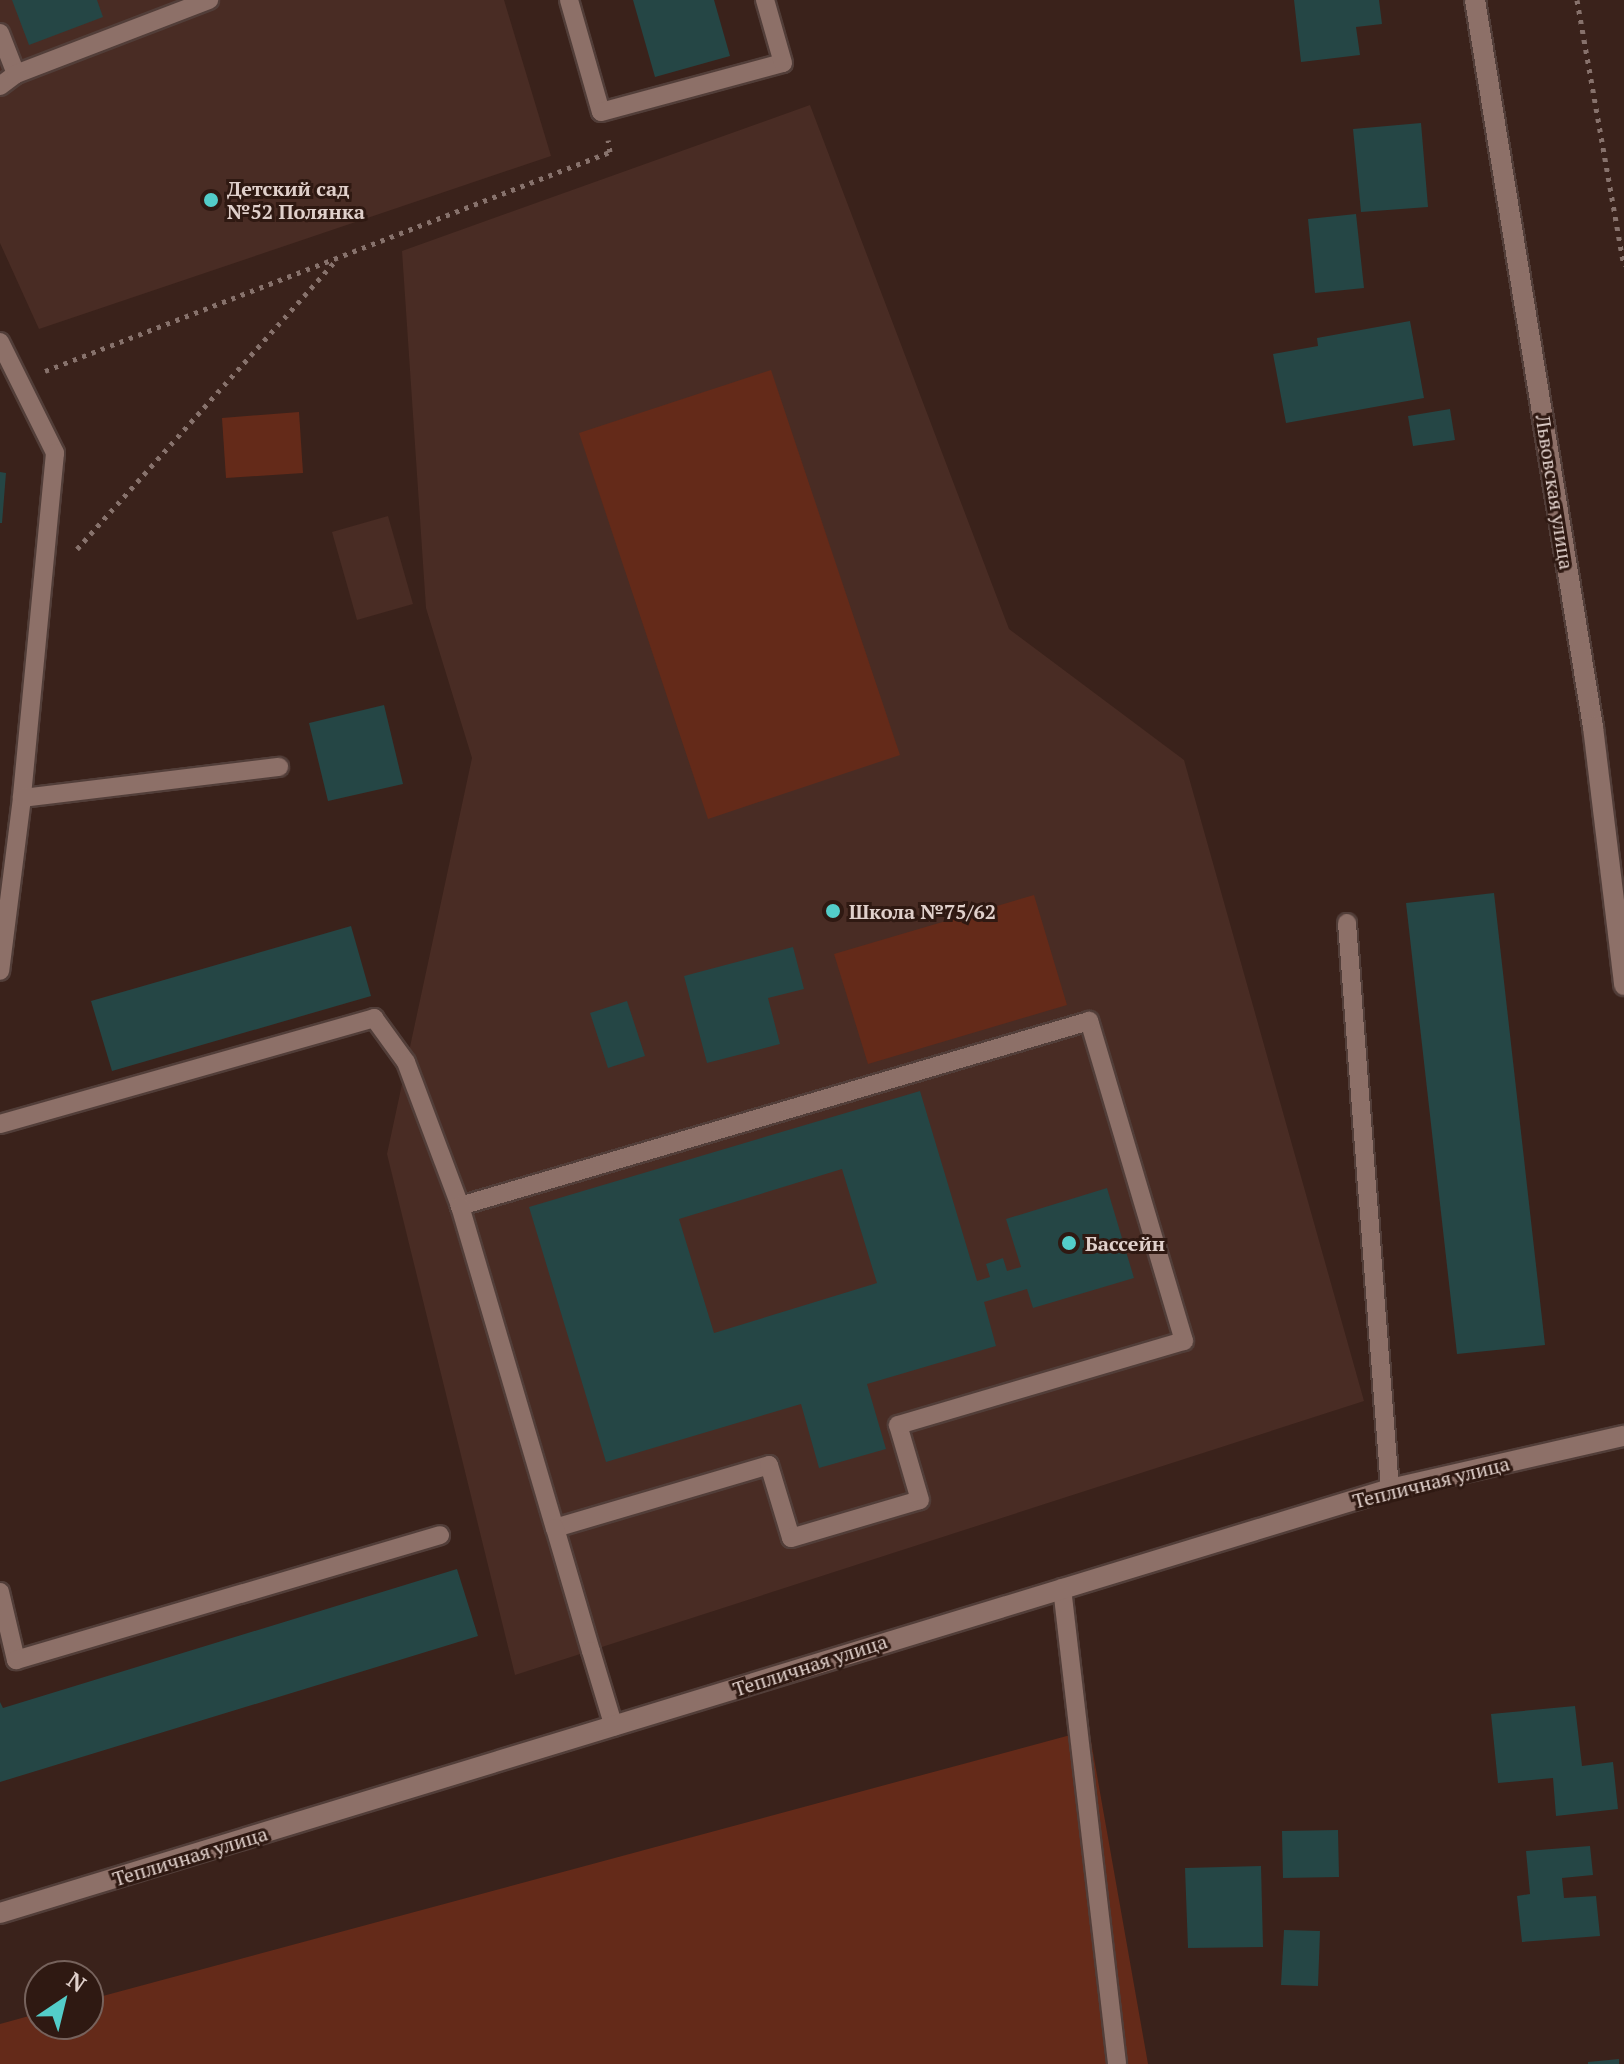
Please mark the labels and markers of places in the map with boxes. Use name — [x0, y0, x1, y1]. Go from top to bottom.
place label: Детский сад №52 Полянка — [227, 176, 365, 223]
marker: Детский сад №52 Полянка — [202, 191, 220, 209]
place label: Школа №75/62 — [849, 899, 996, 923]
marker: Школа №75/62 — [824, 902, 842, 920]
place label: Бассейн — [1085, 1231, 1165, 1255]
marker: Бассейн — [1060, 1234, 1078, 1252]

